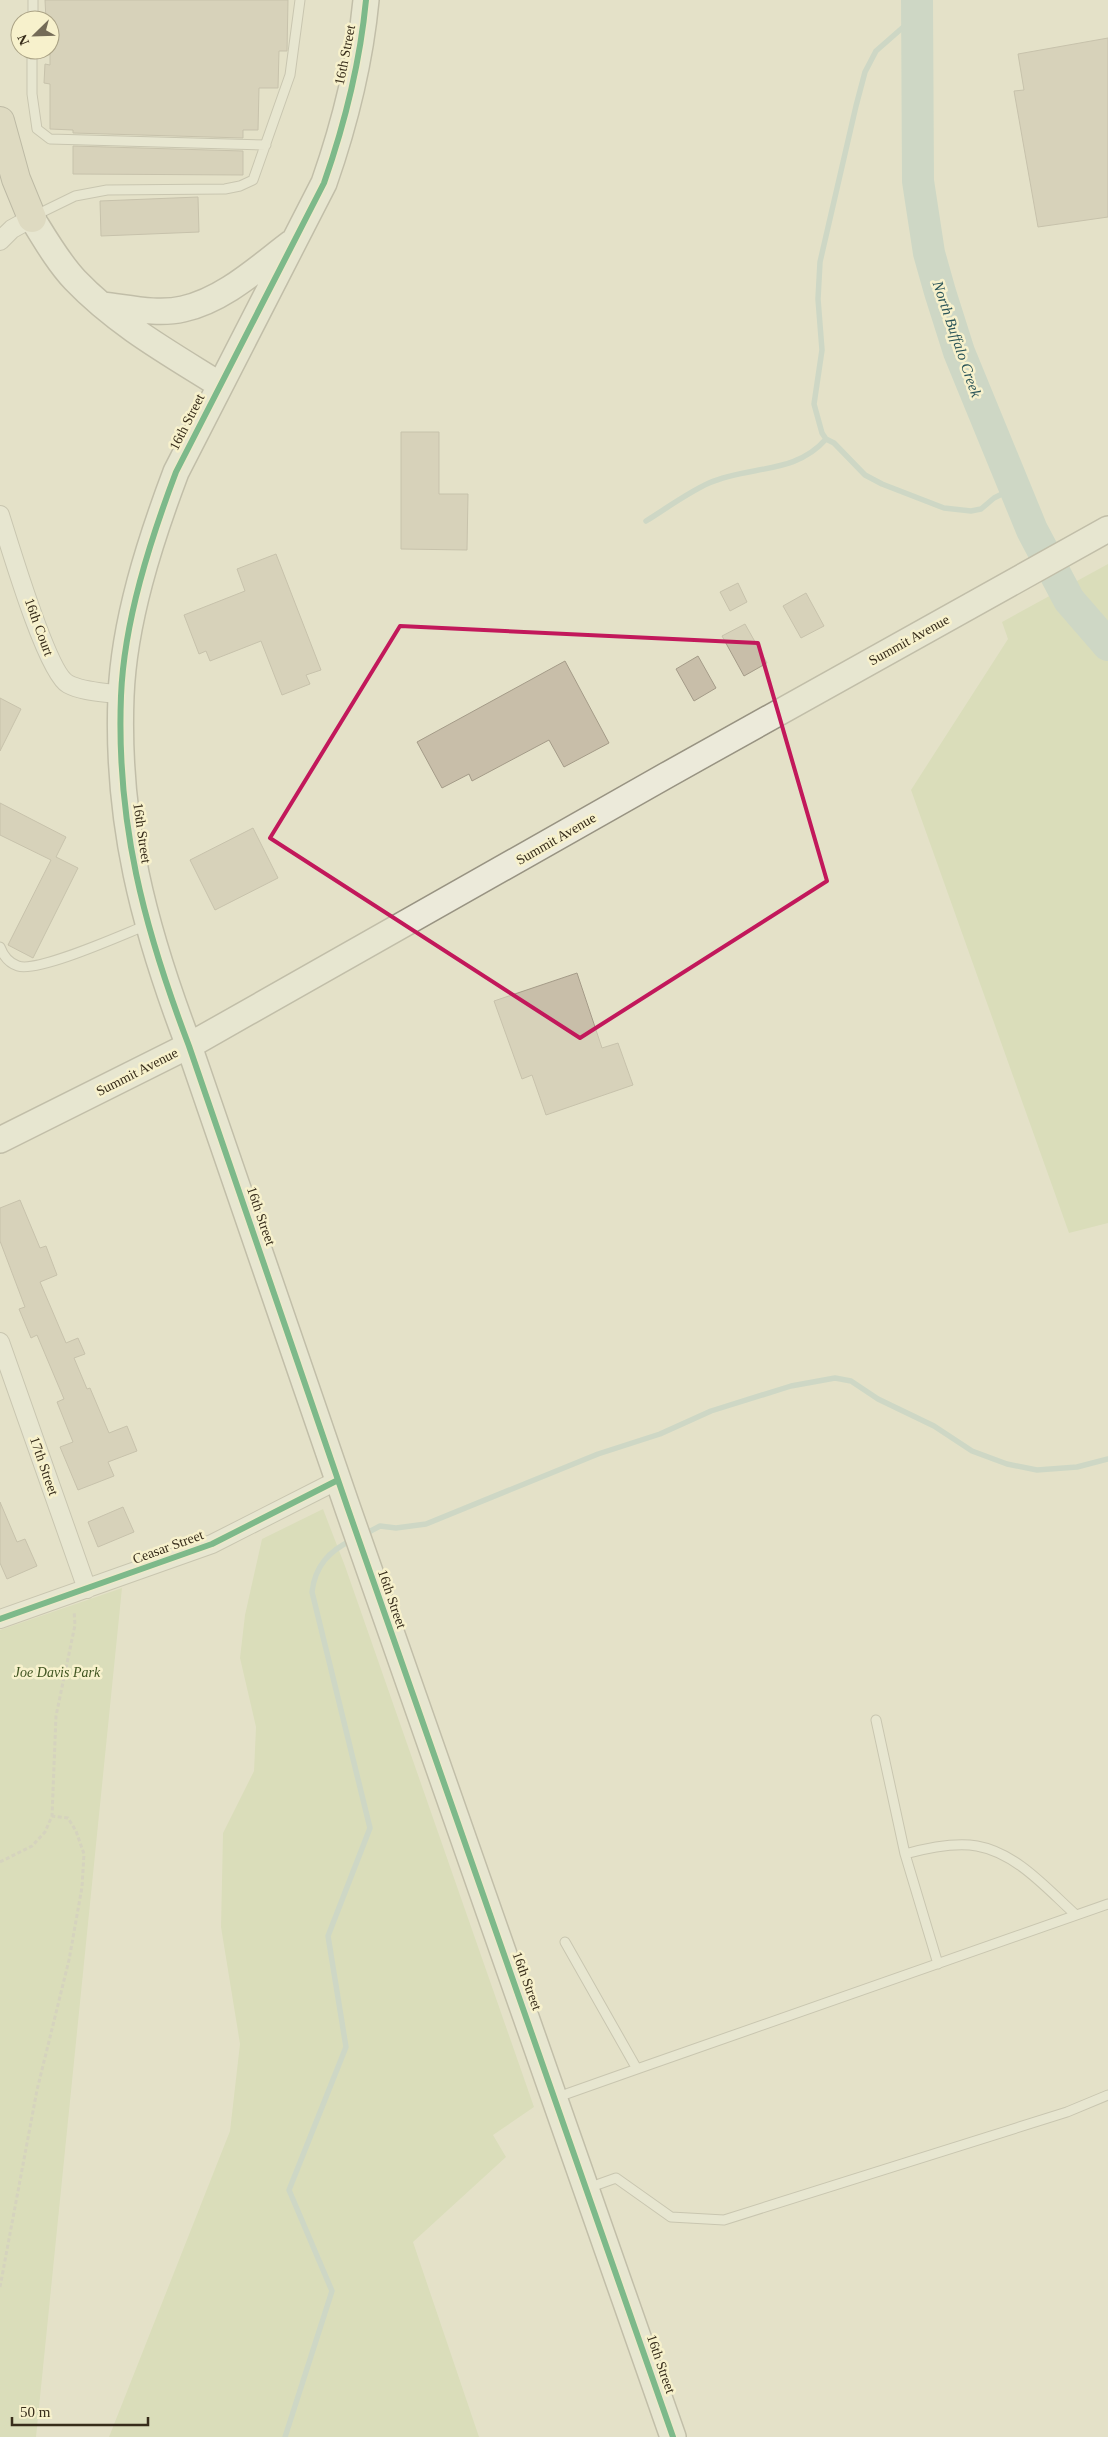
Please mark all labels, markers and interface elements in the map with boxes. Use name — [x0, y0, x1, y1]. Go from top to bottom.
north arrow — [10, 10, 60, 60]
street label: 16th Street — [332, 23, 358, 86]
text: N — [15, 32, 32, 47]
water label: North Buffalo Creek — [929, 278, 985, 400]
street label: 16th Street — [166, 391, 208, 453]
street label: 16th Court — [22, 596, 56, 658]
street label: Summit Avenue — [866, 612, 952, 668]
street label: 16th Street — [130, 802, 154, 864]
street label: Summit Avenue — [513, 810, 599, 868]
street label: Summit Avenue — [94, 1045, 180, 1099]
street label: 16th Street — [244, 1185, 278, 1247]
street label: 17th Street — [27, 1435, 61, 1497]
street label: Ceasar Street — [131, 1527, 206, 1567]
street label: 16th Street — [375, 1568, 409, 1630]
park label: Joe Davis Park — [14, 1665, 101, 1680]
street label: 16th Street — [510, 1950, 545, 2012]
street label: 16th Street — [644, 2333, 678, 2395]
scale bar — [12, 2394, 149, 2426]
text: 50 m — [20, 2404, 51, 2420]

